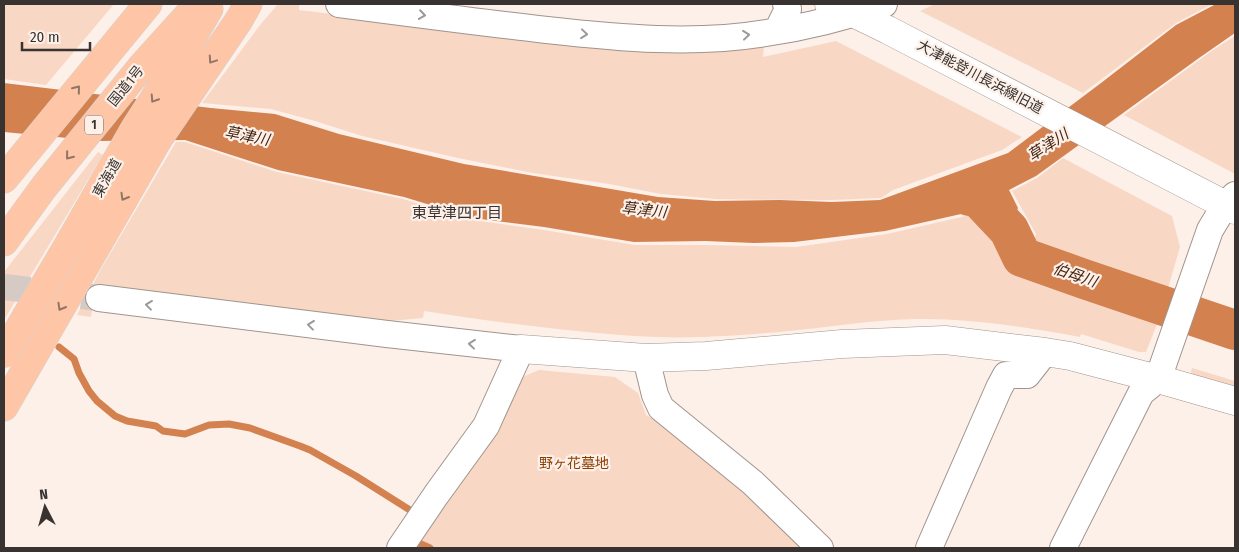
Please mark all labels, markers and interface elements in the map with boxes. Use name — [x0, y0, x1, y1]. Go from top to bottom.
one-way arrow — [419, 9, 427, 20]
scale bar — [22, 20, 90, 52]
text: 20 m — [30, 28, 60, 46]
one-way arrow — [580, 28, 588, 39]
one-way arrow — [742, 30, 750, 41]
street label: 大津能登川長浜線旧道 — [914, 37, 1046, 117]
one-way arrow — [209, 54, 218, 64]
street label: 国道1号 — [104, 62, 148, 110]
one-way arrow — [72, 86, 80, 95]
one-way arrow — [151, 93, 160, 102]
road number: 1 — [85, 116, 103, 134]
water label: 草津川 — [223, 123, 273, 150]
water label: 草津川 — [1024, 124, 1073, 165]
one-way arrow — [67, 150, 75, 159]
street label: 東海道 — [89, 156, 125, 200]
one-way arrow — [121, 191, 131, 200]
water label: 草津川 — [621, 199, 669, 222]
district label: 東草津四丁目 — [412, 204, 502, 222]
water label: 伯母川 — [1051, 259, 1101, 291]
one-way arrow — [145, 300, 153, 311]
one-way arrow — [57, 301, 67, 310]
one-way arrow — [306, 320, 314, 331]
one-way arrow — [468, 339, 476, 350]
park label: 野ヶ花墓地 — [539, 455, 609, 472]
north arrow — [20, 482, 70, 532]
text: N — [39, 486, 49, 503]

